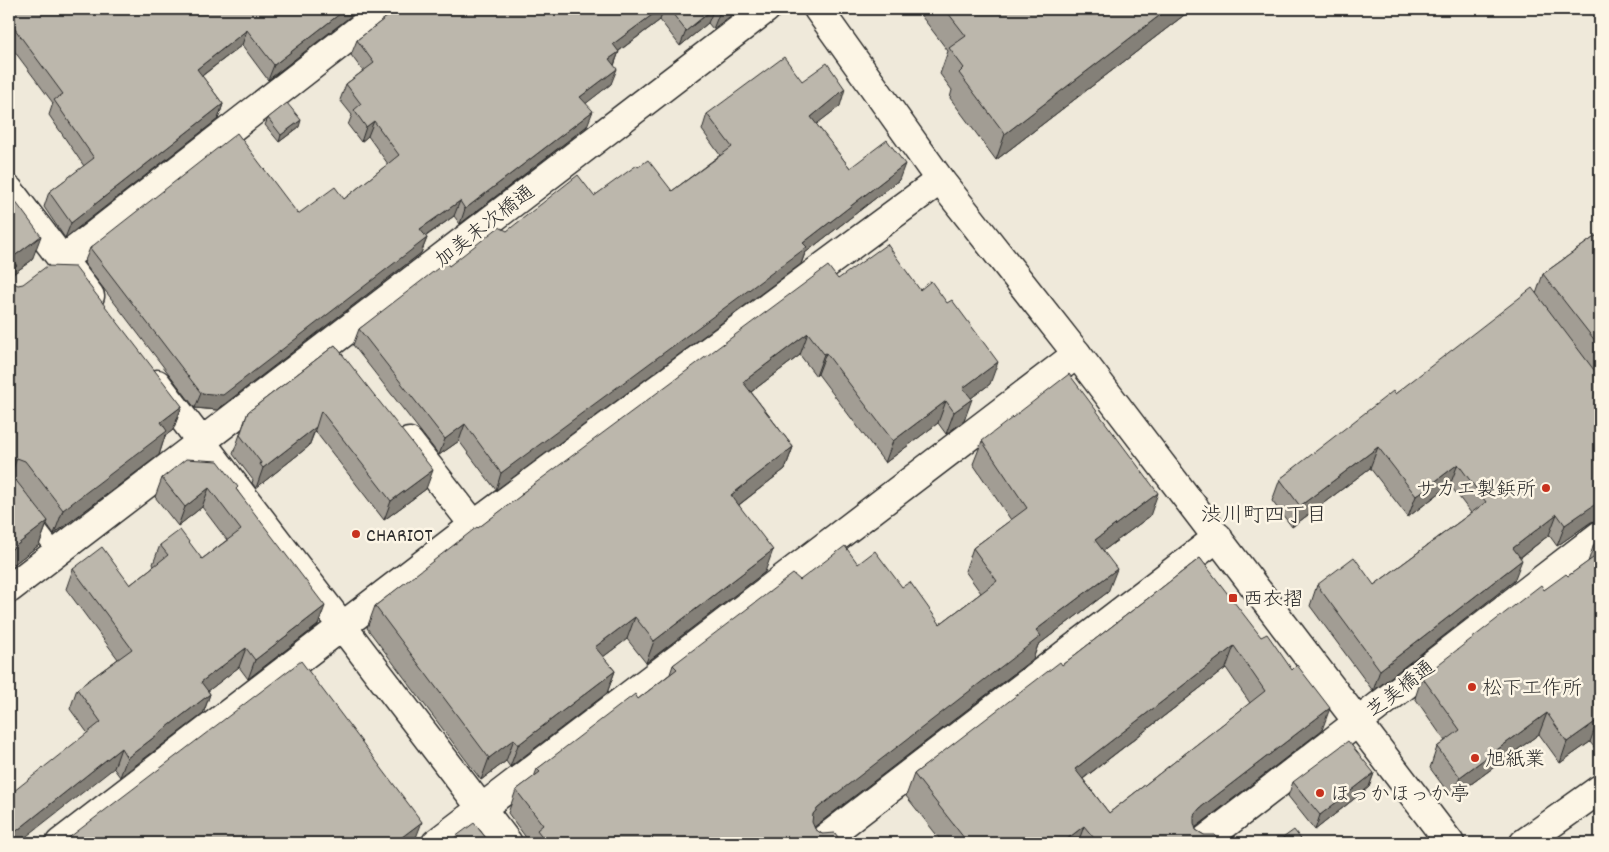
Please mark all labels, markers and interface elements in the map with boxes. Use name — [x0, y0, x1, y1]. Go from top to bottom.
street label: 加美末次橋通 — [430, 179, 542, 275]
place label: サカエ製鋲所 — [1416, 477, 1536, 505]
marker: サカエ製鋲所 — [1540, 482, 1552, 494]
district label: 渋川町四丁目 — [1201, 502, 1327, 532]
place label: CHARIOT — [366, 523, 432, 551]
marker: CHARIOT — [350, 528, 362, 540]
place label: 西衣摺 — [1243, 587, 1303, 615]
marker: 西衣摺 — [1227, 592, 1239, 604]
street label: 芝美橋通 — [1362, 655, 1442, 726]
place label: 松下工作所 — [1482, 676, 1582, 704]
marker: 松下工作所 — [1466, 681, 1478, 693]
place label: 旭紙業 — [1485, 747, 1545, 775]
marker: 旭紙業 — [1469, 752, 1481, 764]
place label: ほっかほっか亭 — [1330, 782, 1470, 810]
marker: ほっかほっか亭 — [1314, 787, 1326, 799]

